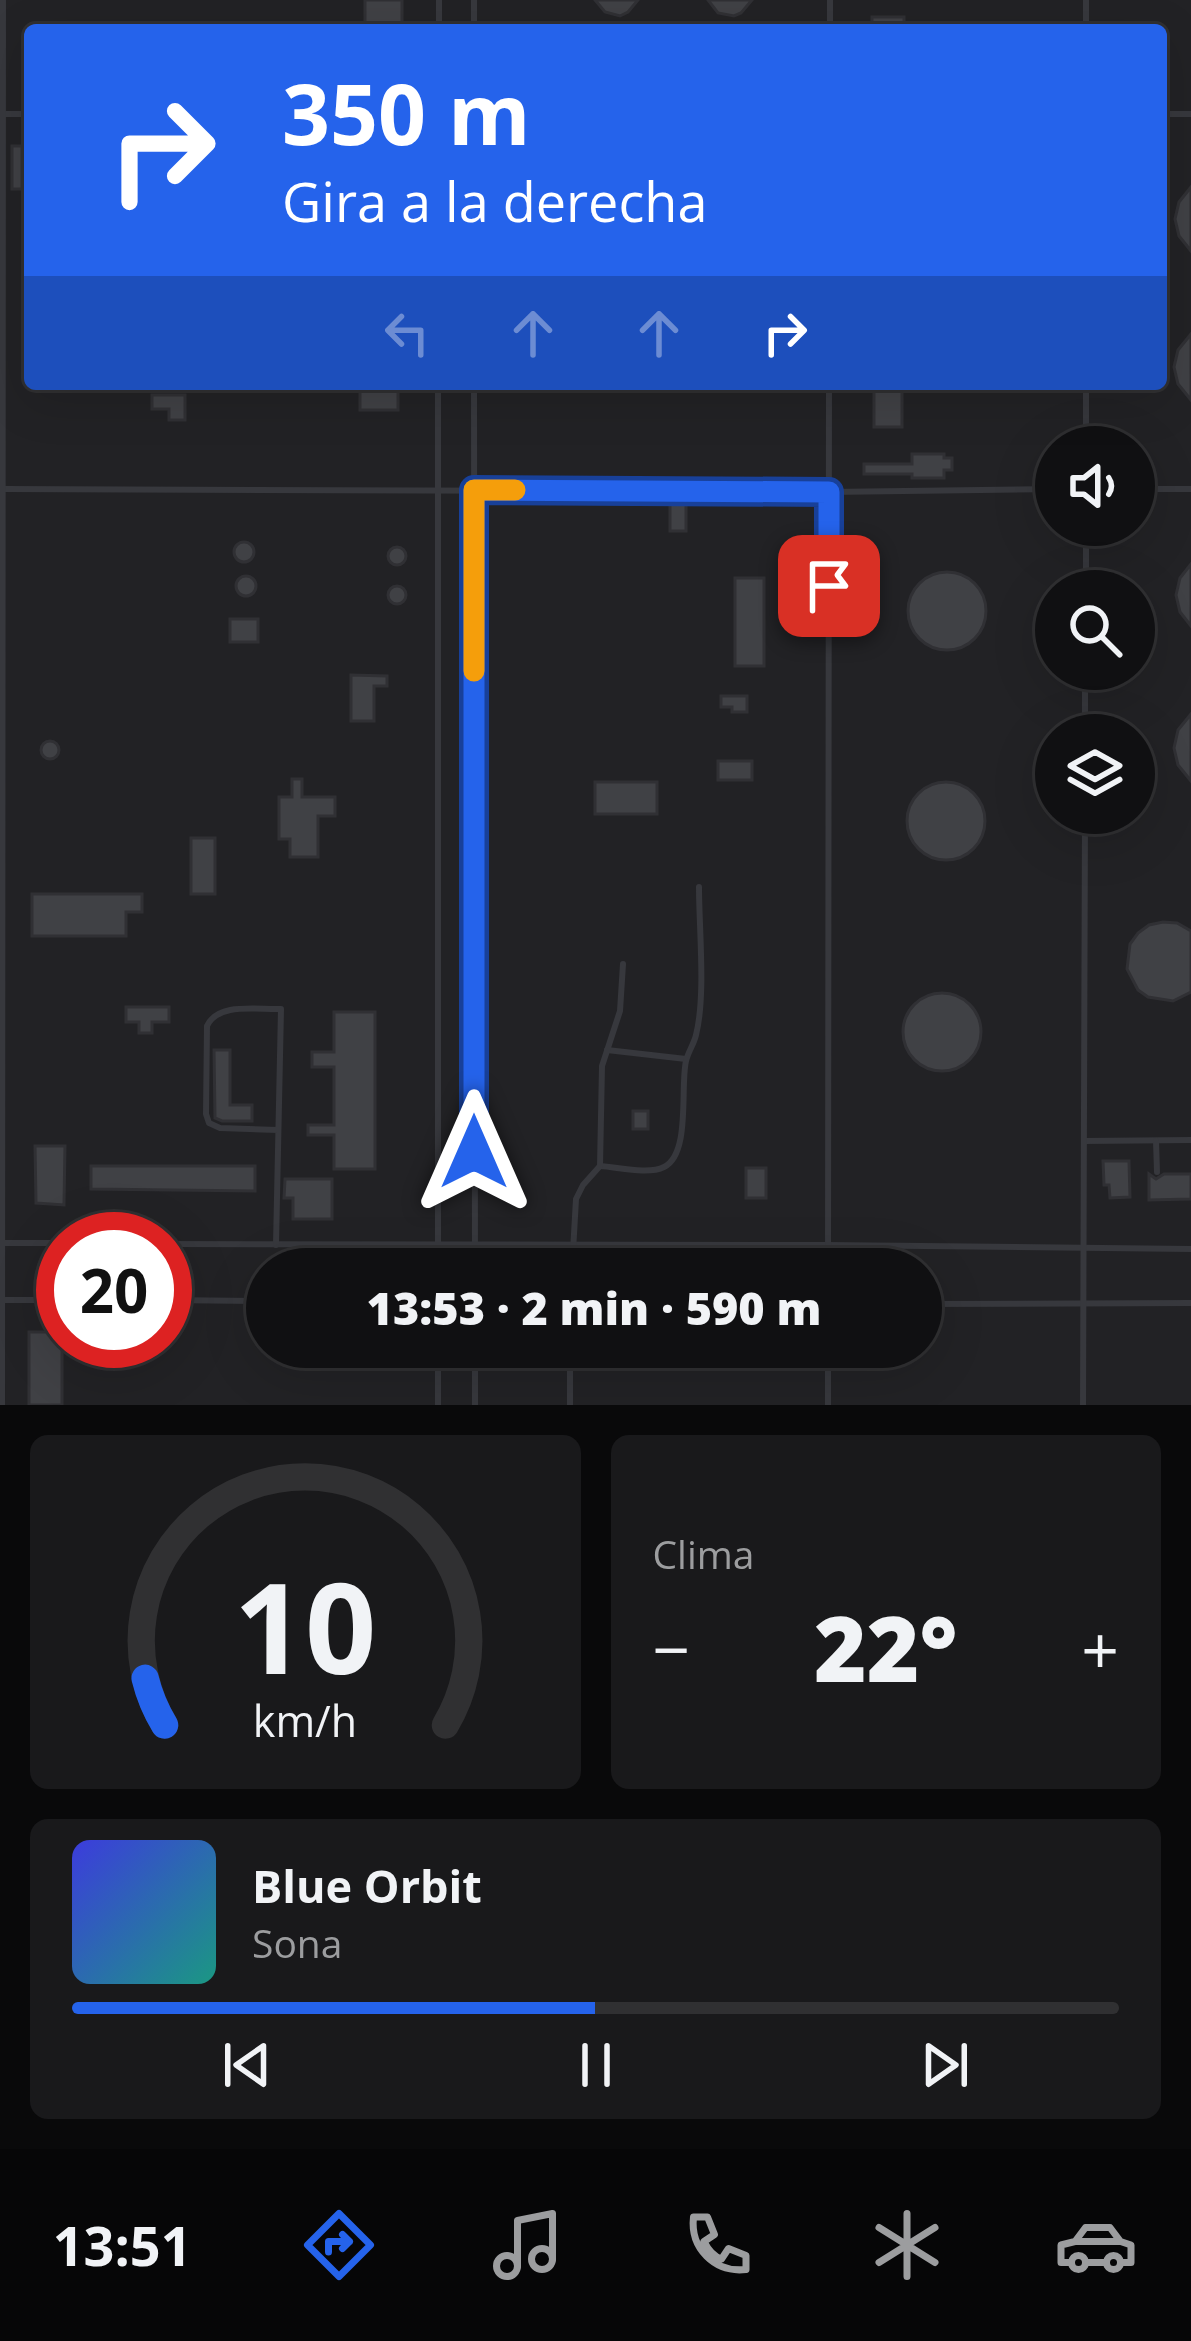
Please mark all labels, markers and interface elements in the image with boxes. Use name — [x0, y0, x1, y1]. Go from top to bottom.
text: 350 m — [282, 55, 530, 170]
icon: right — [84, 72, 240, 228]
text: Gira a la derecha — [282, 164, 707, 238]
icon: left — [374, 300, 440, 366]
icon: ahead — [500, 300, 566, 366]
icon: ahead — [626, 300, 692, 366]
icon: right — [752, 300, 818, 366]
map controls — [1035, 426, 1155, 834]
button: sound — [1035, 426, 1155, 546]
pin — [778, 535, 880, 637]
icon: arrive — [796, 553, 862, 619]
button: search — [1035, 570, 1155, 690]
button: layers — [1035, 714, 1155, 834]
position arrow — [411, 1089, 537, 1215]
speed limit sign: 20 — [36, 1212, 192, 1368]
text: 13:53 · 2 min · 590 m — [367, 1277, 821, 1338]
text: Clima — [653, 1527, 755, 1580]
text: 10 — [234, 1541, 377, 1711]
text: 22° — [814, 1586, 957, 1708]
text: − — [653, 1603, 690, 1693]
text: + — [1081, 1603, 1119, 1693]
text: km/h — [253, 1691, 357, 1750]
text: Blue Orbit — [252, 1855, 482, 1916]
text: Sona — [252, 1916, 342, 1969]
icon: previous — [214, 2032, 280, 2098]
icon: pause — [563, 2032, 629, 2098]
icon: next — [912, 2032, 978, 2098]
icon: directions — [297, 2203, 381, 2287]
icon: music — [486, 2203, 570, 2287]
icon: phone — [676, 2203, 760, 2287]
icon: climate — [865, 2203, 949, 2287]
icon: car — [1054, 2203, 1138, 2287]
text: 13:51 — [53, 2208, 192, 2282]

